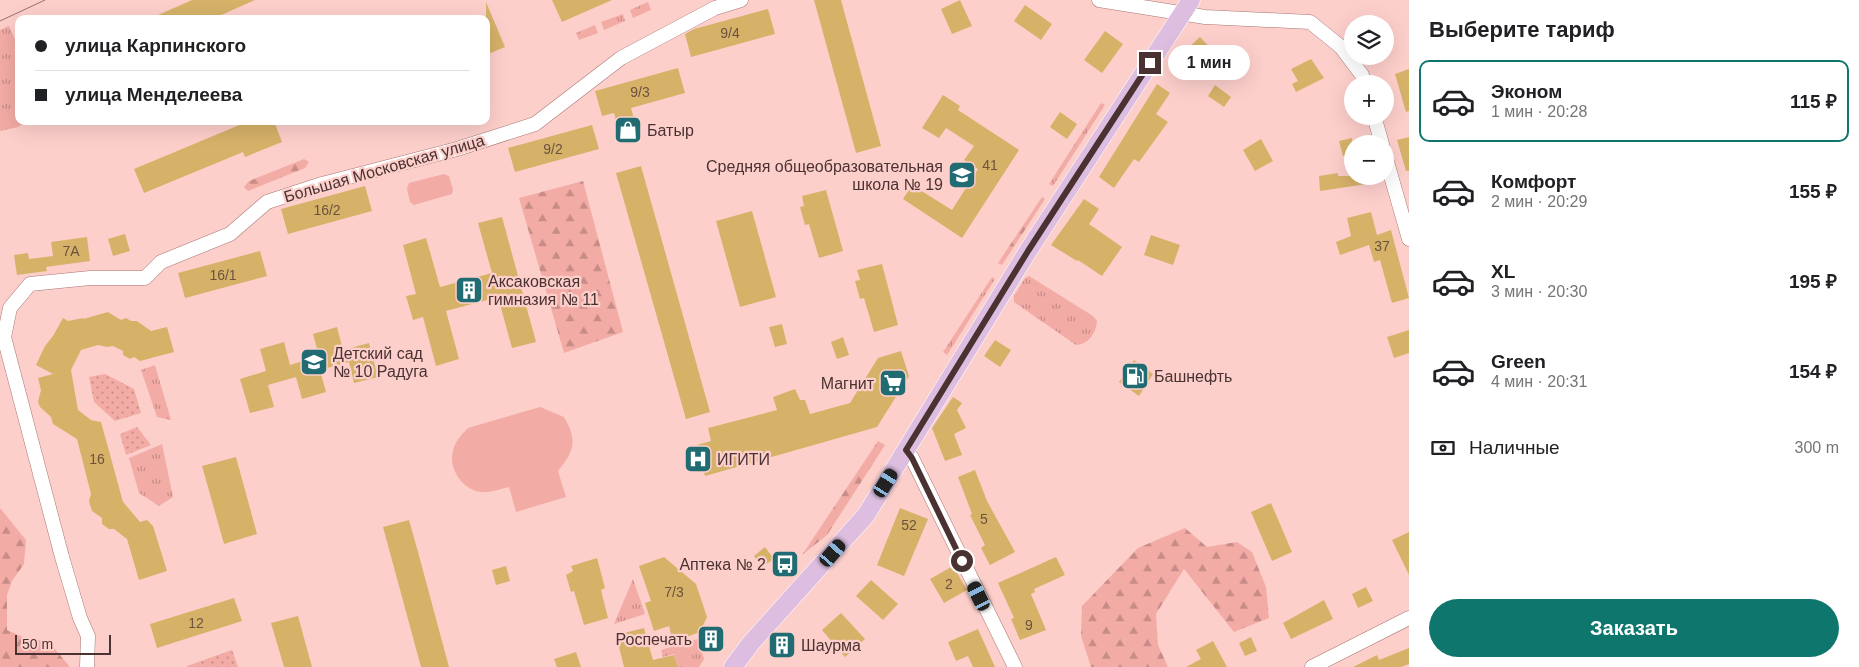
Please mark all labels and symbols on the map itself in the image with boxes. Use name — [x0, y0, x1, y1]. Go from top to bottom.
house number: 9/4 — [720, 25, 740, 41]
callout: 1 мин — [1168, 46, 1250, 80]
route end — [1139, 52, 1161, 74]
house number: 9/3 — [630, 84, 650, 100]
shop icon: Батыр — [613, 115, 643, 145]
place label: Батыр — [647, 122, 694, 139]
street label: Большая Московская улица — [282, 132, 486, 205]
house number: 9/2 — [543, 141, 563, 157]
house number: 41 — [982, 157, 998, 173]
place label: Средняя общеобразовательная школа № 19 — [706, 158, 943, 193]
school or university icon: Средняя общеобразовательная школа № 19 — [947, 160, 977, 190]
house number: 16/2 — [313, 202, 341, 218]
house number: 37 — [1374, 238, 1390, 254]
house number: 7А — [62, 243, 80, 259]
house number: 16/1 — [209, 267, 237, 283]
place label: Аксаковская гимназия № 11 — [488, 273, 599, 308]
building icon: Аксаковская гимназия № 11 — [454, 275, 484, 305]
place label: Детский сад № 10 Радуга — [333, 345, 428, 380]
school or university icon: Детский сад № 10 Радуга — [299, 347, 329, 377]
fuel station icon: Башнефть — [1120, 361, 1150, 391]
supermarket icon: Магнит — [878, 368, 908, 398]
place label: Башнефть — [1154, 368, 1232, 385]
place label: Магнит — [821, 375, 875, 392]
hospital icon: ИГИТИ — [683, 444, 713, 474]
house number: 16 — [89, 451, 105, 467]
place label: ИГИТИ — [717, 451, 770, 468]
car — [871, 466, 900, 500]
house number: 5 — [980, 511, 988, 527]
house number: 52 — [901, 517, 917, 533]
car — [817, 537, 848, 569]
bus stop icon: Аптека № 2 — [770, 549, 800, 579]
route start — [951, 550, 973, 572]
place label: Аптека № 2 — [679, 556, 766, 573]
house number: 2 — [945, 576, 953, 592]
car — [965, 579, 992, 613]
house number: 7/3 — [664, 584, 684, 600]
house number: 12 — [188, 615, 204, 631]
house number: 9 — [1025, 617, 1033, 633]
building icon: Роспечать — [696, 624, 726, 654]
building icon: Шаурма — [767, 630, 797, 660]
place label: Роспечать — [616, 631, 692, 648]
scale bar — [15, 632, 111, 655]
place label: Шаурма — [801, 637, 861, 654]

